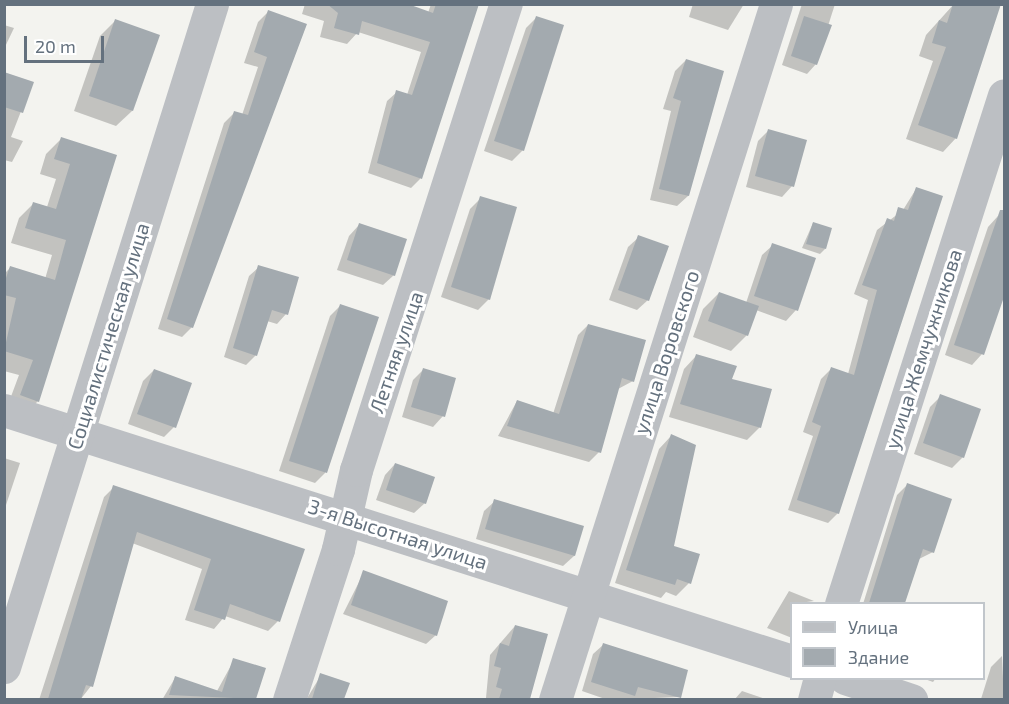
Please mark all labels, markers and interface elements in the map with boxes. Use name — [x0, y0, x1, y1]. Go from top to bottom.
scale bar — [27, 24, 106, 62]
text: 20 m — [35, 35, 76, 57]
street label: Социалистическая улица — [62, 220, 154, 452]
street label: улица Жемчужникова — [879, 246, 967, 452]
street label: улица Воровского — [628, 267, 704, 437]
street label: Летняя улица — [364, 288, 428, 416]
street label: 3-я Высотная улица — [305, 494, 491, 574]
legend — [790, 602, 985, 680]
text: Улица — [848, 616, 898, 638]
text: Здание — [848, 646, 909, 668]

